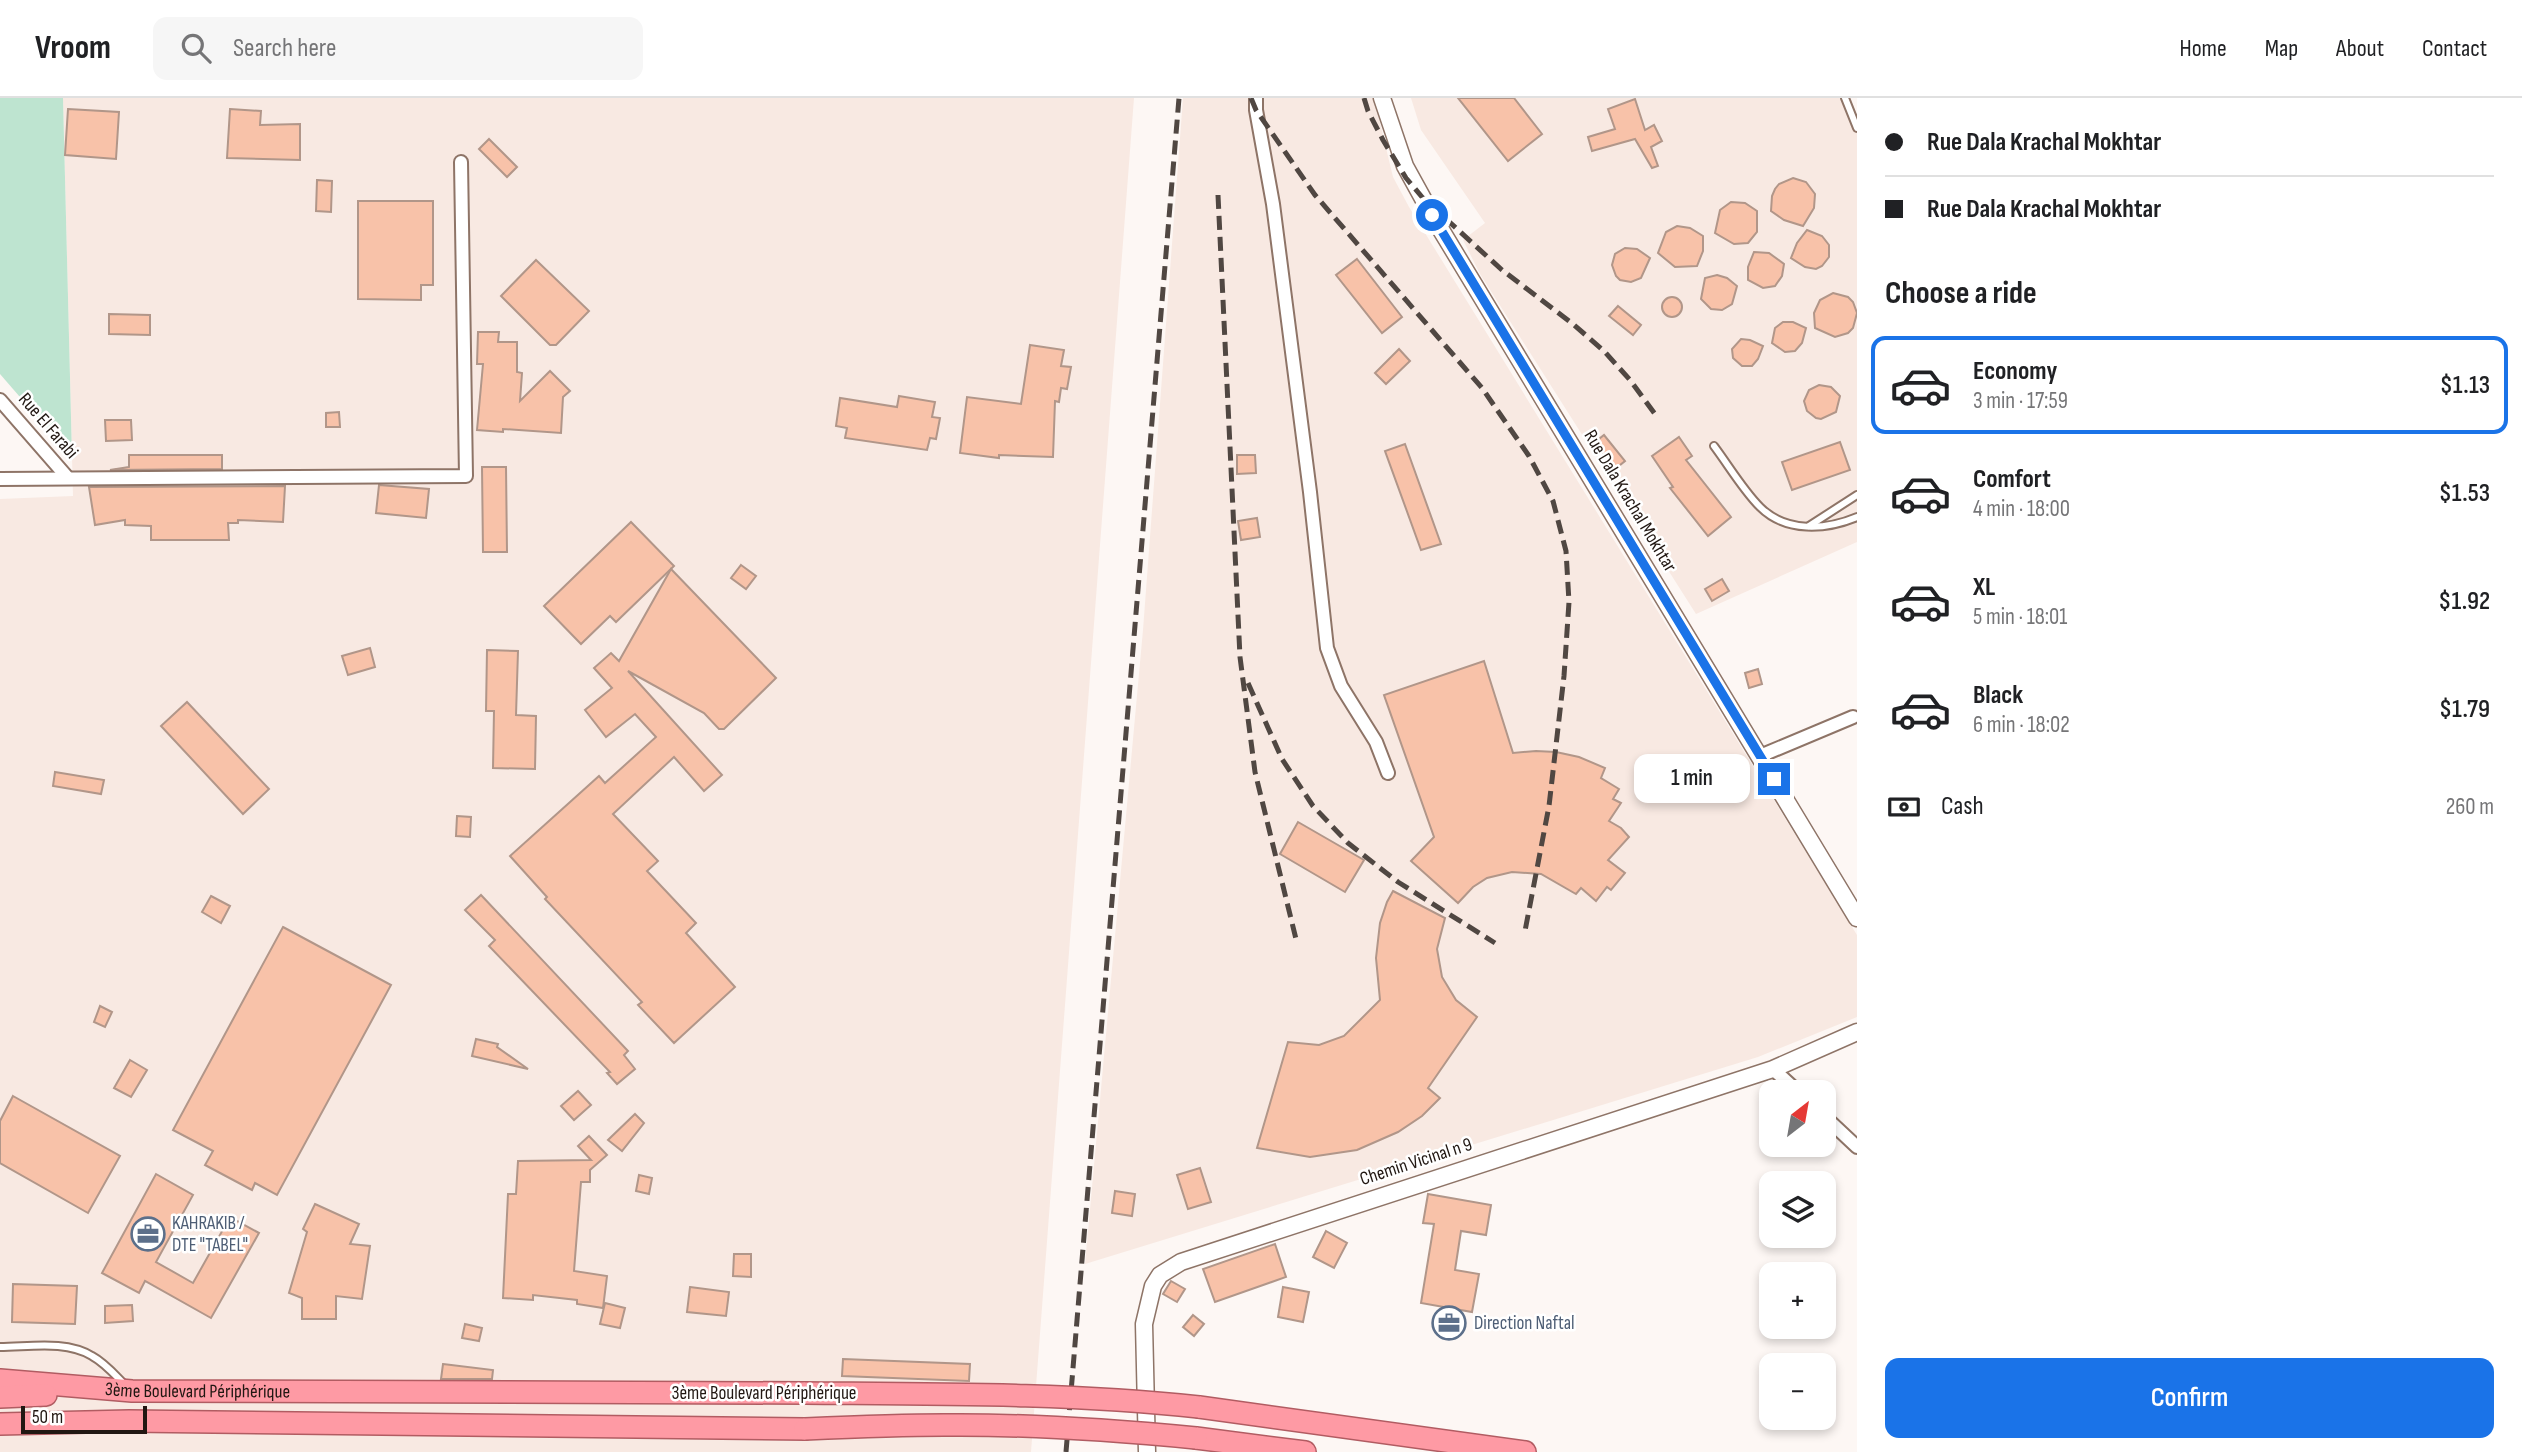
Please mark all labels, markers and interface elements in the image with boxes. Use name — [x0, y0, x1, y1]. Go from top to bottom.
search box — [153, 17, 643, 80]
text: Vroom — [35, 28, 111, 68]
icon: search — [177, 29, 215, 67]
text: Search here — [233, 33, 336, 64]
text: Home — [2179, 34, 2227, 63]
text: Map — [2265, 34, 2298, 63]
text: About — [2336, 34, 2384, 63]
text: Contact — [2422, 34, 2487, 63]
text: Rue Dala Krachal Mokhtar — [1927, 127, 2161, 158]
text: Rue Dala Krachal Mokhtar — [1927, 194, 2161, 225]
route start — [1416, 199, 1448, 231]
text: Choose a ride — [1885, 274, 2037, 313]
icon: car — [1889, 354, 1952, 417]
text: Economy — [1973, 356, 2057, 387]
text: $1.13 — [2440, 370, 2490, 401]
text: 3 min · 17:59 — [1973, 387, 2068, 415]
street label: Rue El Farabi — [13, 388, 83, 464]
street label: Rue Dala Krachal Mokhtar — [1579, 426, 1682, 577]
icon: car — [1889, 462, 1952, 525]
text: Comfort — [1973, 464, 2051, 495]
text: $1.53 — [2439, 478, 2490, 509]
text: 4 min · 18:00 — [1973, 495, 2070, 523]
icon: car — [1889, 570, 1952, 633]
text: XL — [1973, 572, 1995, 603]
text: $1.92 — [2438, 586, 2490, 617]
text: 5 min · 18:01 — [1973, 603, 2067, 631]
icon: car — [1889, 678, 1952, 741]
text: Black — [1973, 680, 2023, 711]
text: $1.79 — [2439, 694, 2490, 725]
text: 6 min · 18:02 — [1973, 711, 2070, 739]
callout: 1 min — [1634, 754, 1750, 804]
route end — [1758, 763, 1790, 795]
text: 1 min — [1671, 764, 1713, 792]
icon: cash — [1885, 788, 1923, 826]
text: Cash — [1941, 791, 1984, 822]
text: 260 m — [2446, 793, 2494, 821]
north arrow — [1759, 1080, 1836, 1157]
map controls — [1759, 1080, 1836, 1430]
street label: Chemin Vicinal n 9 — [1357, 1133, 1475, 1191]
button: layers — [1759, 1171, 1836, 1248]
place label: KAHRAKIB / DTE "TABEL" — [172, 1212, 248, 1257]
office icon: KAHRAKIB / DTE "TABEL" — [129, 1215, 167, 1253]
button: + — [1759, 1262, 1836, 1339]
office icon: Direction Naftal — [1430, 1304, 1468, 1342]
place label: Direction Naftal — [1474, 1312, 1575, 1335]
button: − — [1759, 1353, 1836, 1430]
button: Confirm — [1885, 1358, 2494, 1438]
street label: 3ème Boulevard Périphérique — [104, 1377, 290, 1403]
street label: 3ème Boulevard Périphérique — [671, 1382, 857, 1405]
scale bar — [21, 1403, 147, 1435]
text: 50 m — [32, 1406, 63, 1429]

